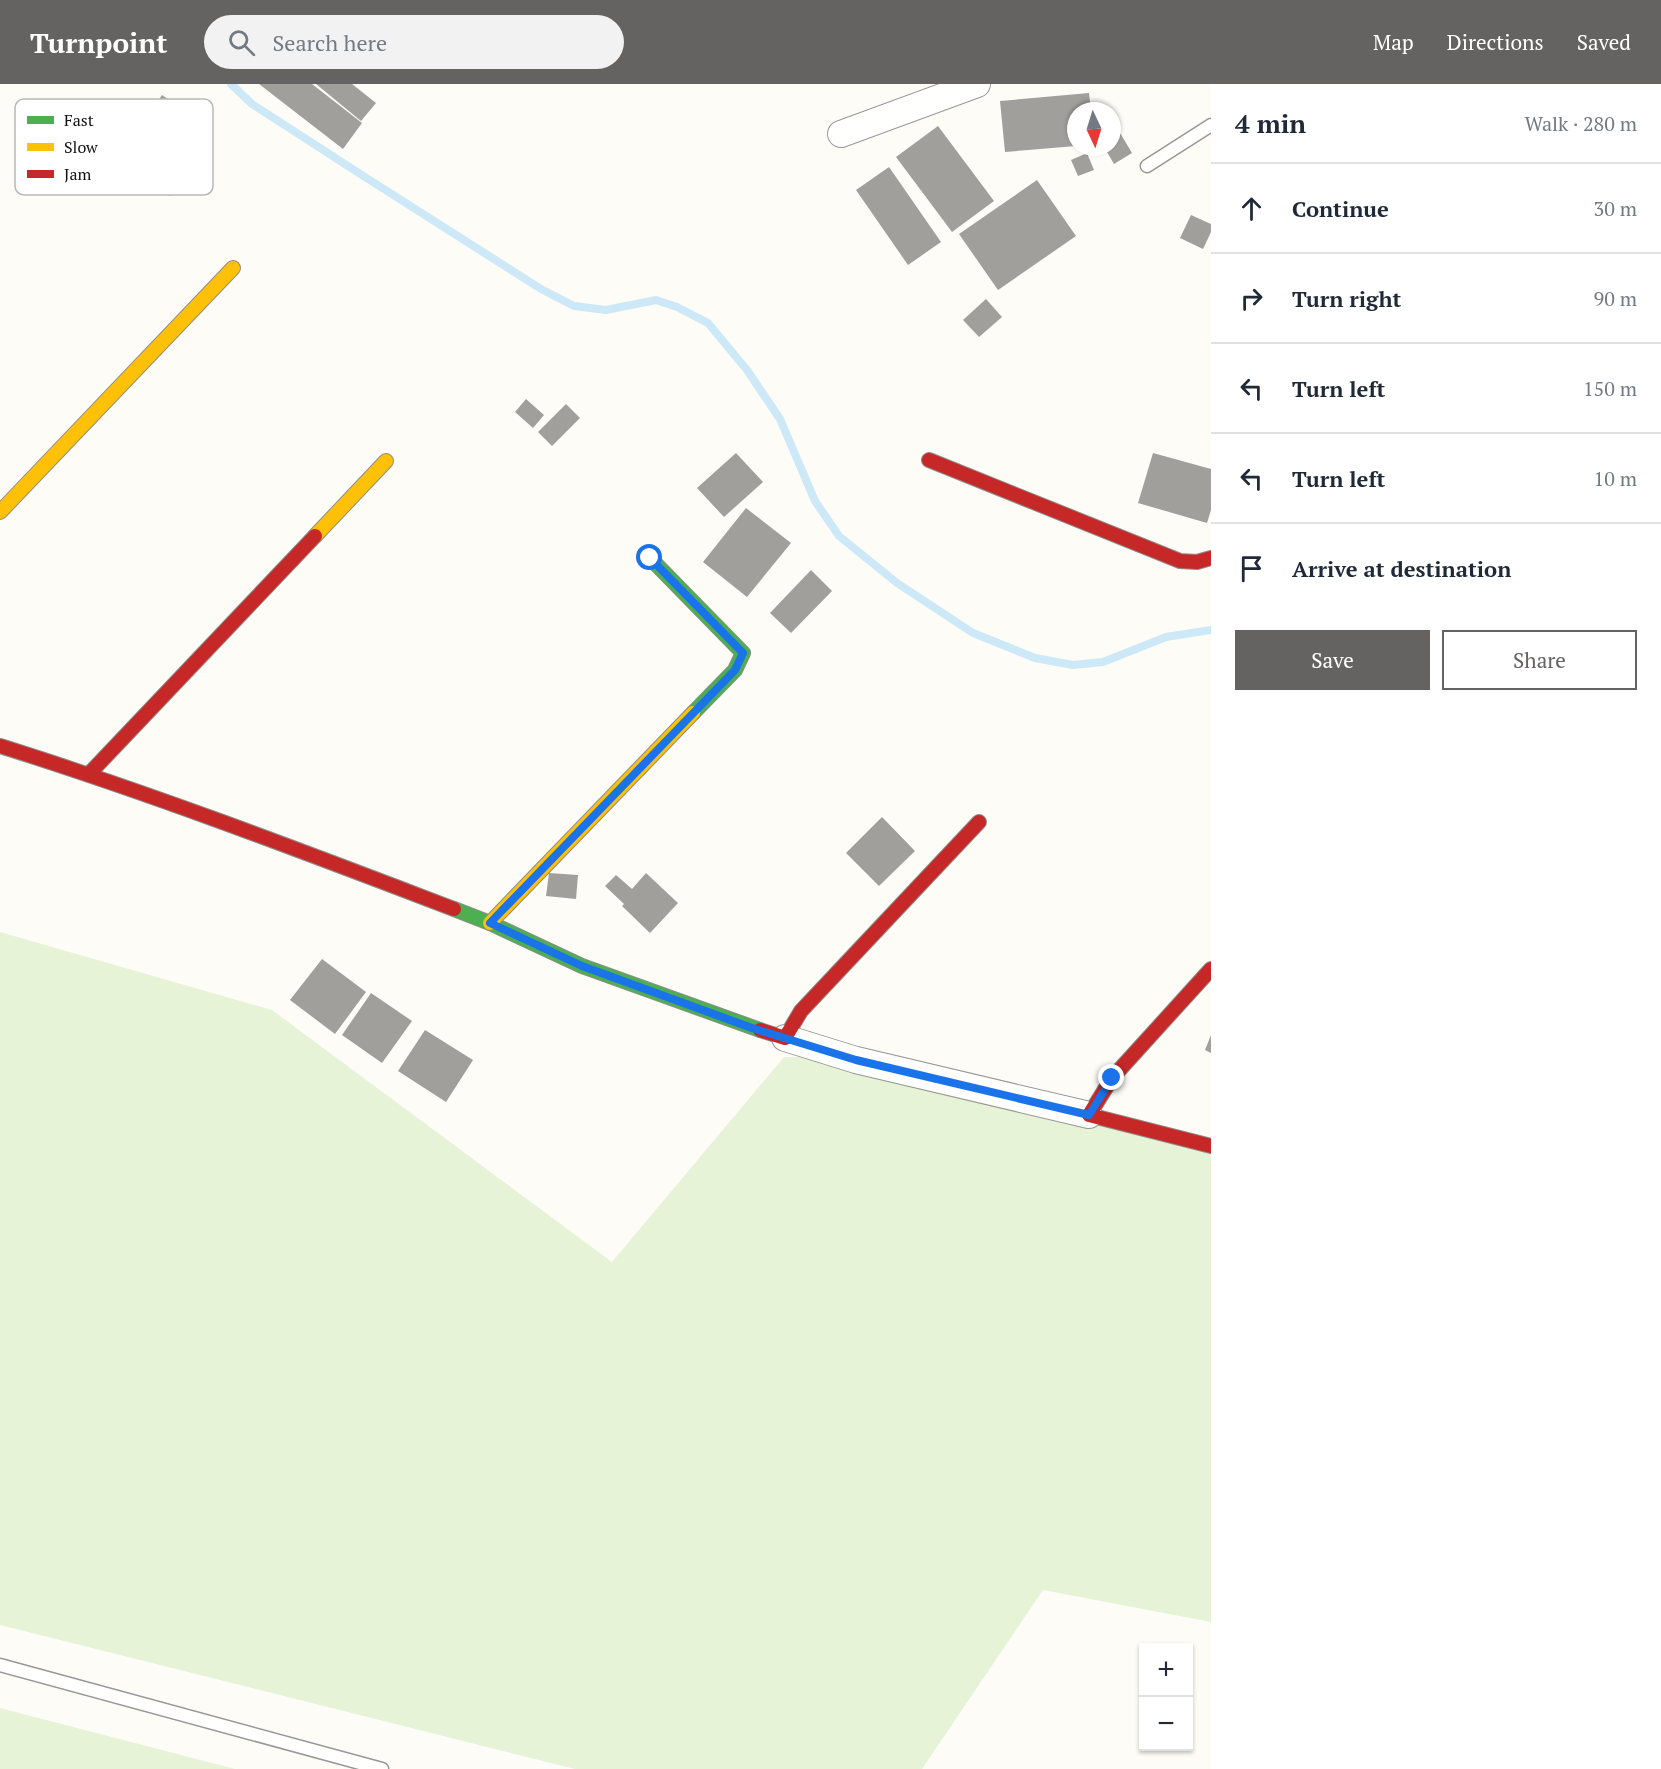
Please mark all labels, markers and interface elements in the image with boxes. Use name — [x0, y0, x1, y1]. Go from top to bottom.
search box — [204, 15, 624, 69]
text: Turnpoint — [30, 24, 168, 61]
icon: search — [225, 26, 258, 59]
text: Search here — [273, 28, 387, 57]
text: Map — [1373, 28, 1414, 56]
text: Directions — [1447, 28, 1544, 56]
text: Saved — [1577, 28, 1631, 56]
legend — [15, 99, 213, 195]
north arrow — [1067, 102, 1121, 156]
text: 4 min — [1235, 106, 1306, 140]
text: Fast — [64, 109, 94, 131]
text: Walk · 280 m — [1525, 110, 1637, 137]
text: Slow — [64, 136, 98, 158]
text: Jam — [64, 163, 92, 185]
icon: ahead — [1235, 192, 1268, 225]
text: Continue — [1292, 194, 1389, 223]
text: 30 m — [1594, 195, 1637, 222]
icon: right — [1235, 282, 1268, 315]
text: Turn right — [1292, 284, 1401, 313]
text: 90 m — [1594, 285, 1637, 312]
icon: left — [1235, 372, 1268, 405]
text: Turn left — [1292, 374, 1385, 403]
text: 150 m — [1583, 375, 1637, 402]
icon: left — [1235, 462, 1268, 495]
text: Turn left — [1292, 464, 1385, 493]
text: 10 m — [1594, 465, 1637, 492]
route start — [636, 544, 662, 570]
icon: arrive — [1235, 552, 1268, 585]
text: Arrive at destination — [1292, 554, 1511, 583]
button: Save — [1235, 630, 1430, 690]
button: Share — [1442, 630, 1637, 690]
route end — [1098, 1064, 1124, 1090]
map controls — [1139, 1643, 1193, 1751]
button: + — [1139, 1643, 1193, 1697]
button: − — [1139, 1697, 1193, 1751]

